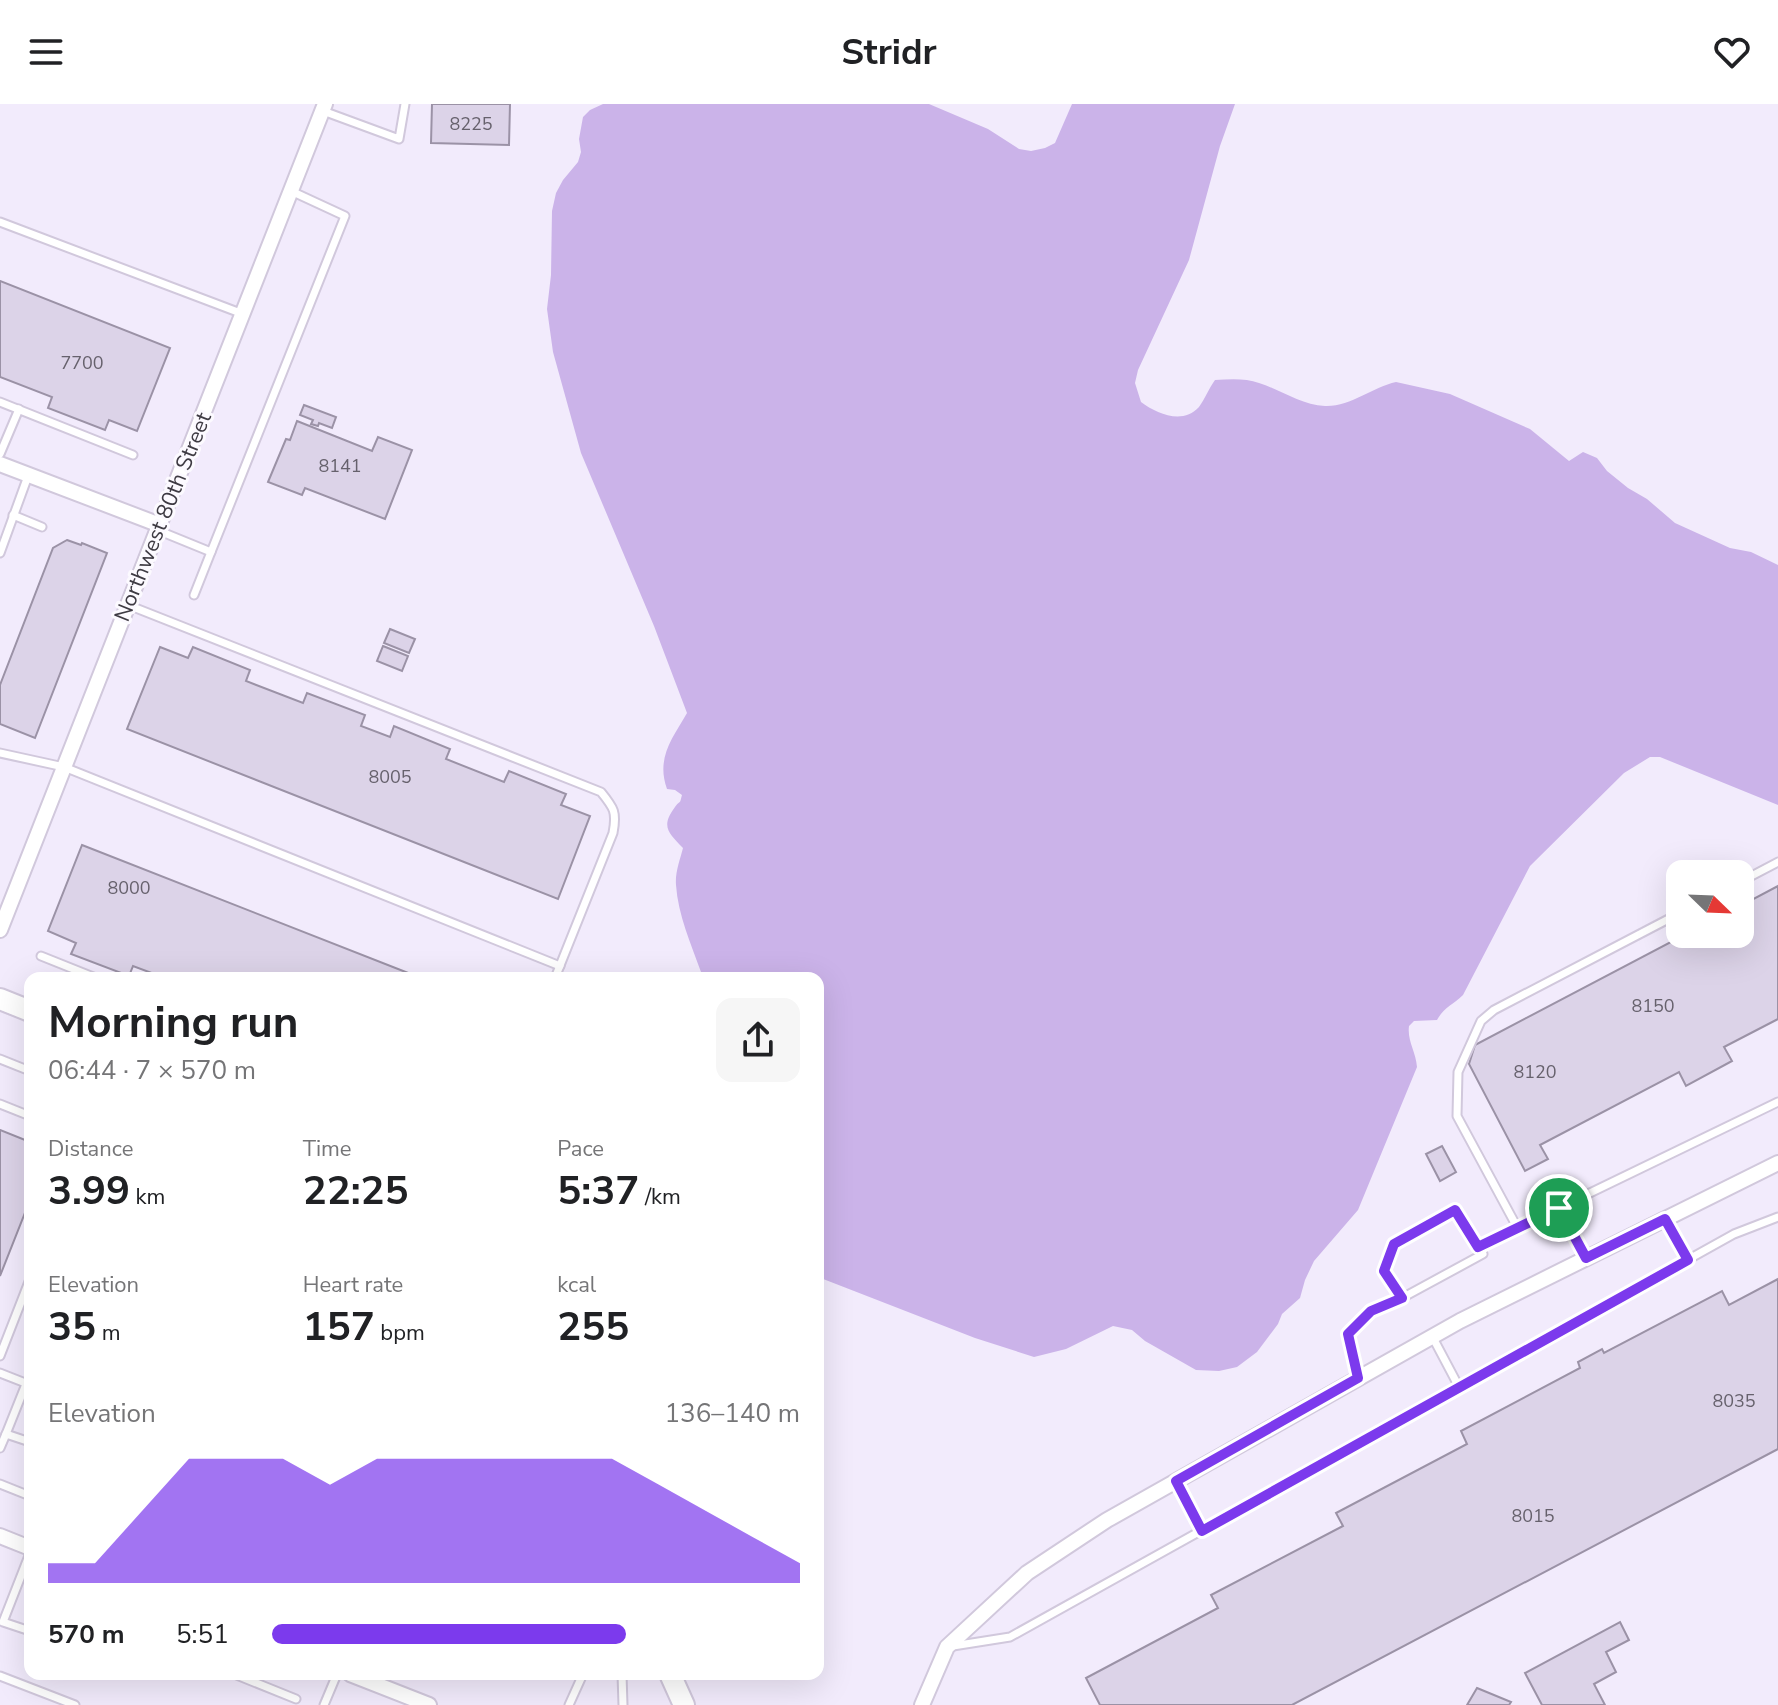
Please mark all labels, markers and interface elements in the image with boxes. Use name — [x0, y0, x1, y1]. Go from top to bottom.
text: Stridr — [841, 28, 937, 77]
icon: menu — [24, 30, 68, 74]
icon: heart — [1710, 30, 1754, 74]
house number: 8225 — [449, 112, 493, 136]
house number: 7700 — [60, 351, 104, 375]
street label: Northwest 80th Street — [107, 408, 219, 626]
house number: 8141 — [318, 454, 362, 478]
house number: 8005 — [368, 765, 412, 789]
north arrow — [1666, 860, 1754, 948]
map controls — [1666, 860, 1754, 948]
house number: 8000 — [107, 876, 151, 900]
text: Morning run — [48, 993, 298, 1053]
house number: 8150 — [1631, 994, 1675, 1018]
button: share — [716, 998, 800, 1082]
text: 06:44 · 7 × 570 m — [48, 1053, 256, 1088]
house number: 8120 — [1513, 1060, 1557, 1084]
text: Distance — [48, 1134, 133, 1164]
text: Time — [303, 1134, 352, 1164]
text: Pace — [557, 1134, 604, 1164]
text: 3.99 — [48, 1164, 130, 1218]
text: 22:25 — [303, 1164, 409, 1218]
text: 5:37 — [557, 1164, 639, 1218]
pin — [1525, 1174, 1593, 1242]
text: km — [130, 1182, 165, 1212]
text: /km — [639, 1182, 681, 1212]
icon: arrive — [1537, 1186, 1581, 1230]
text: Elevation — [48, 1270, 139, 1300]
text: Heart rate — [303, 1270, 403, 1300]
text: kcal — [557, 1270, 596, 1300]
text: 35 — [48, 1300, 96, 1354]
text: 157 — [303, 1300, 375, 1354]
text: 255 — [557, 1300, 629, 1354]
text: m — [96, 1318, 121, 1348]
text: bpm — [375, 1318, 425, 1348]
house number: 8035 — [1712, 1389, 1756, 1413]
text: Elevation — [48, 1396, 156, 1431]
text: 136–140 m — [664, 1396, 800, 1431]
house number: 8015 — [1511, 1504, 1555, 1528]
text: 570 m — [48, 1617, 125, 1652]
text: 5:51 — [176, 1617, 229, 1652]

